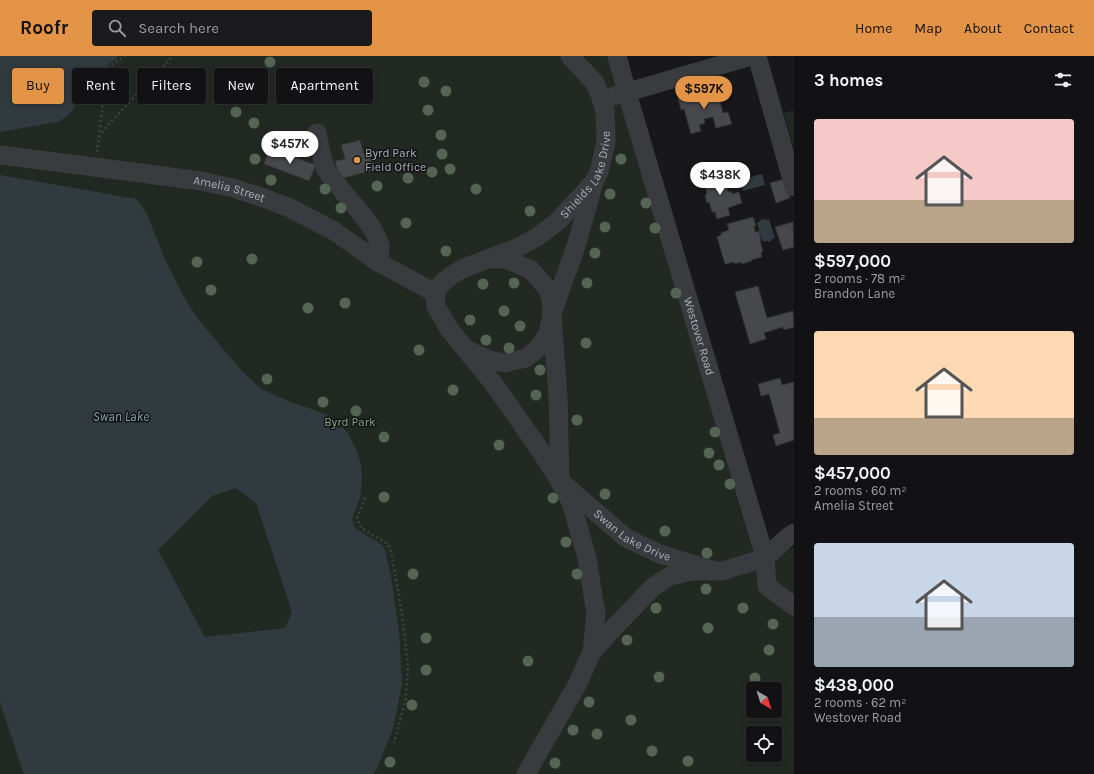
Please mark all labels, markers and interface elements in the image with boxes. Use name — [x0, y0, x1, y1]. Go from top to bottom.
search box — [92, 10, 372, 46]
text: Roofr — [20, 17, 68, 39]
icon: search — [106, 17, 128, 39]
text: Search here — [138, 19, 219, 37]
text: Home — [855, 20, 892, 37]
text: Map — [914, 20, 942, 37]
text: About — [964, 20, 1002, 37]
text: Contact — [1024, 20, 1074, 37]
chip: Buy — [12, 68, 64, 104]
chip: Rent — [72, 68, 129, 104]
chip: Filters — [137, 68, 206, 104]
chip: New — [214, 68, 268, 104]
chip: Apartment — [276, 68, 373, 104]
icon: filters — [1052, 69, 1074, 91]
text: 3 homes — [814, 70, 883, 90]
pin: $597K — [676, 76, 732, 110]
text: $597K — [684, 81, 724, 96]
pin: $457K — [262, 131, 318, 165]
street label: Shields Lake Drive — [557, 131, 613, 221]
text: $457K — [270, 136, 310, 151]
icon: home — [908, 145, 980, 217]
place label: Byrd Park Field Office — [365, 146, 426, 174]
marker: Byrd Park Field Office — [352, 155, 362, 165]
pin: $438K — [692, 162, 748, 196]
text: $438K — [699, 167, 741, 182]
street label: Amelia Street — [193, 173, 268, 205]
text: $597,000 — [814, 251, 891, 271]
text: 2 rooms · 78 m² — [814, 271, 906, 286]
text: Brandon Lane — [814, 286, 895, 301]
street label: Westover Road — [681, 295, 717, 377]
icon: home — [908, 357, 980, 429]
water label: Swan Lake — [93, 409, 149, 424]
park label: Byrd Park — [324, 415, 376, 429]
text: $457,000 — [814, 463, 891, 483]
text: 2 rooms · 60 m² — [814, 483, 907, 498]
text: Amelia Street — [814, 498, 894, 513]
street label: Swan Lake Drive — [591, 506, 672, 564]
icon: home — [908, 569, 980, 641]
text: $438,000 — [814, 675, 894, 695]
north arrow — [746, 682, 782, 718]
map controls — [746, 682, 782, 762]
text: 2 rooms · 62 m² — [814, 695, 906, 710]
text: Westover Road — [814, 710, 902, 725]
button: locate — [746, 726, 782, 762]

